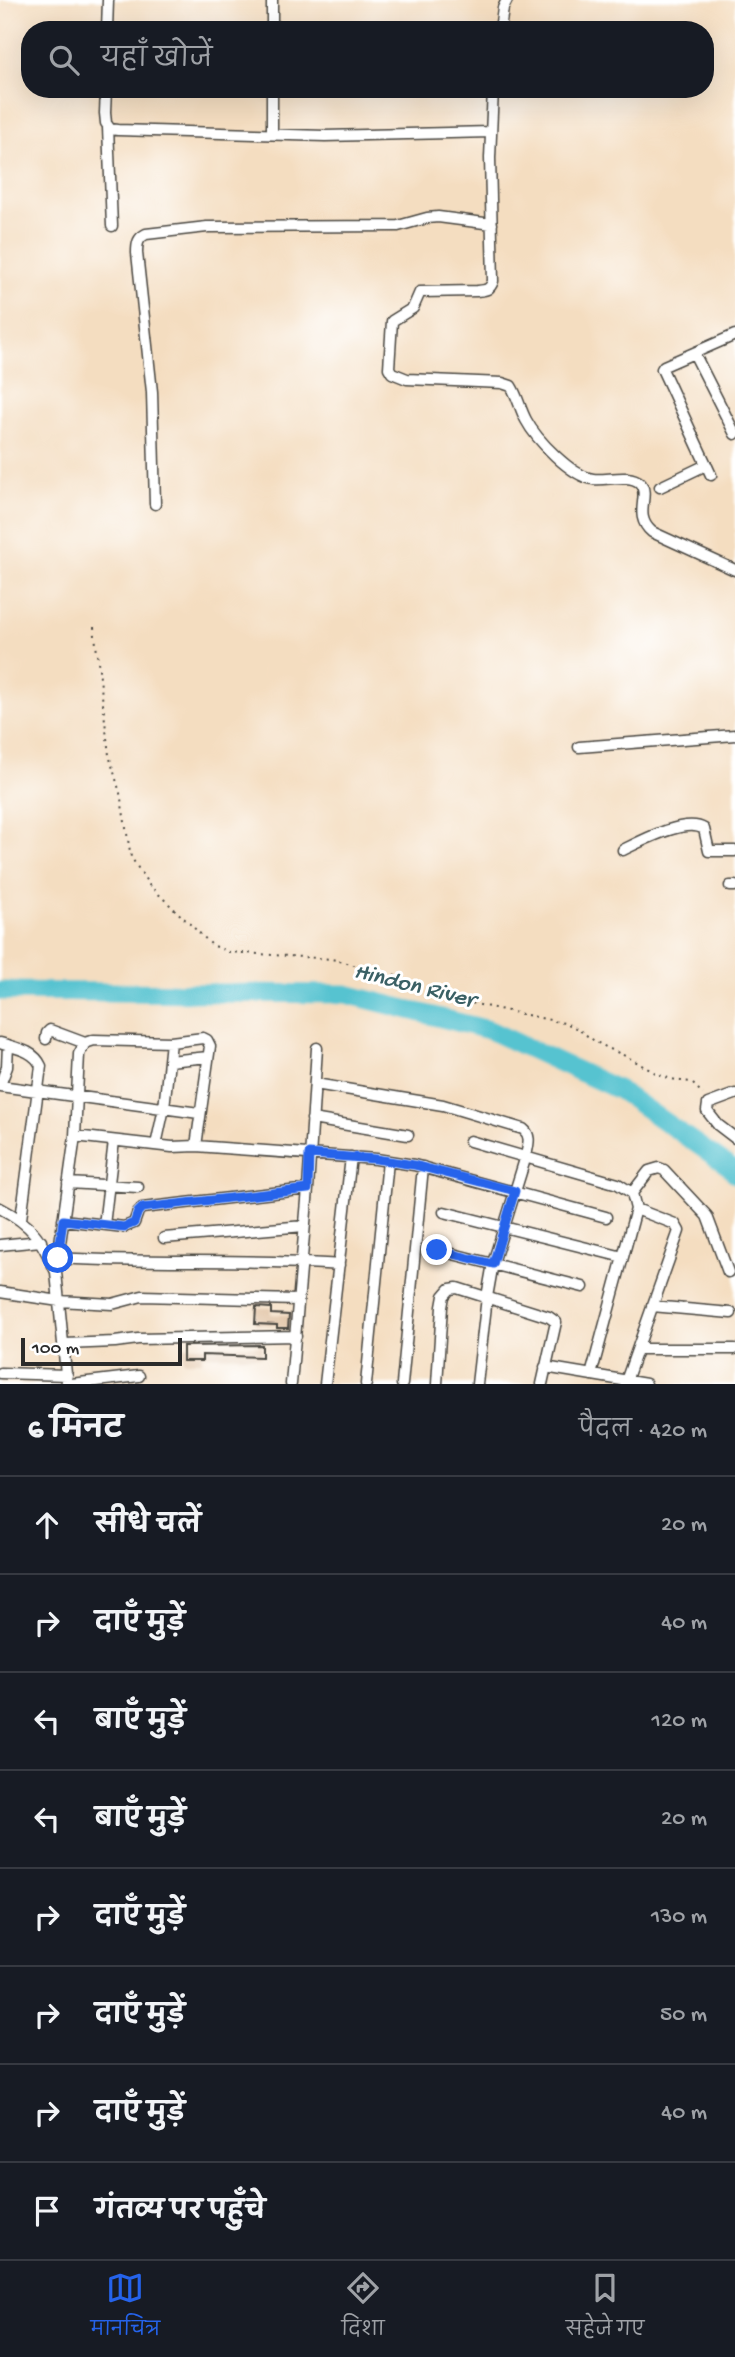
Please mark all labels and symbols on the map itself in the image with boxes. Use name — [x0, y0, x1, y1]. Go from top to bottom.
water label: Hindon River — [351, 958, 482, 1017]
route end — [421, 1234, 452, 1265]
route start — [42, 1242, 73, 1273]
scale bar — [21, 1335, 182, 1367]

